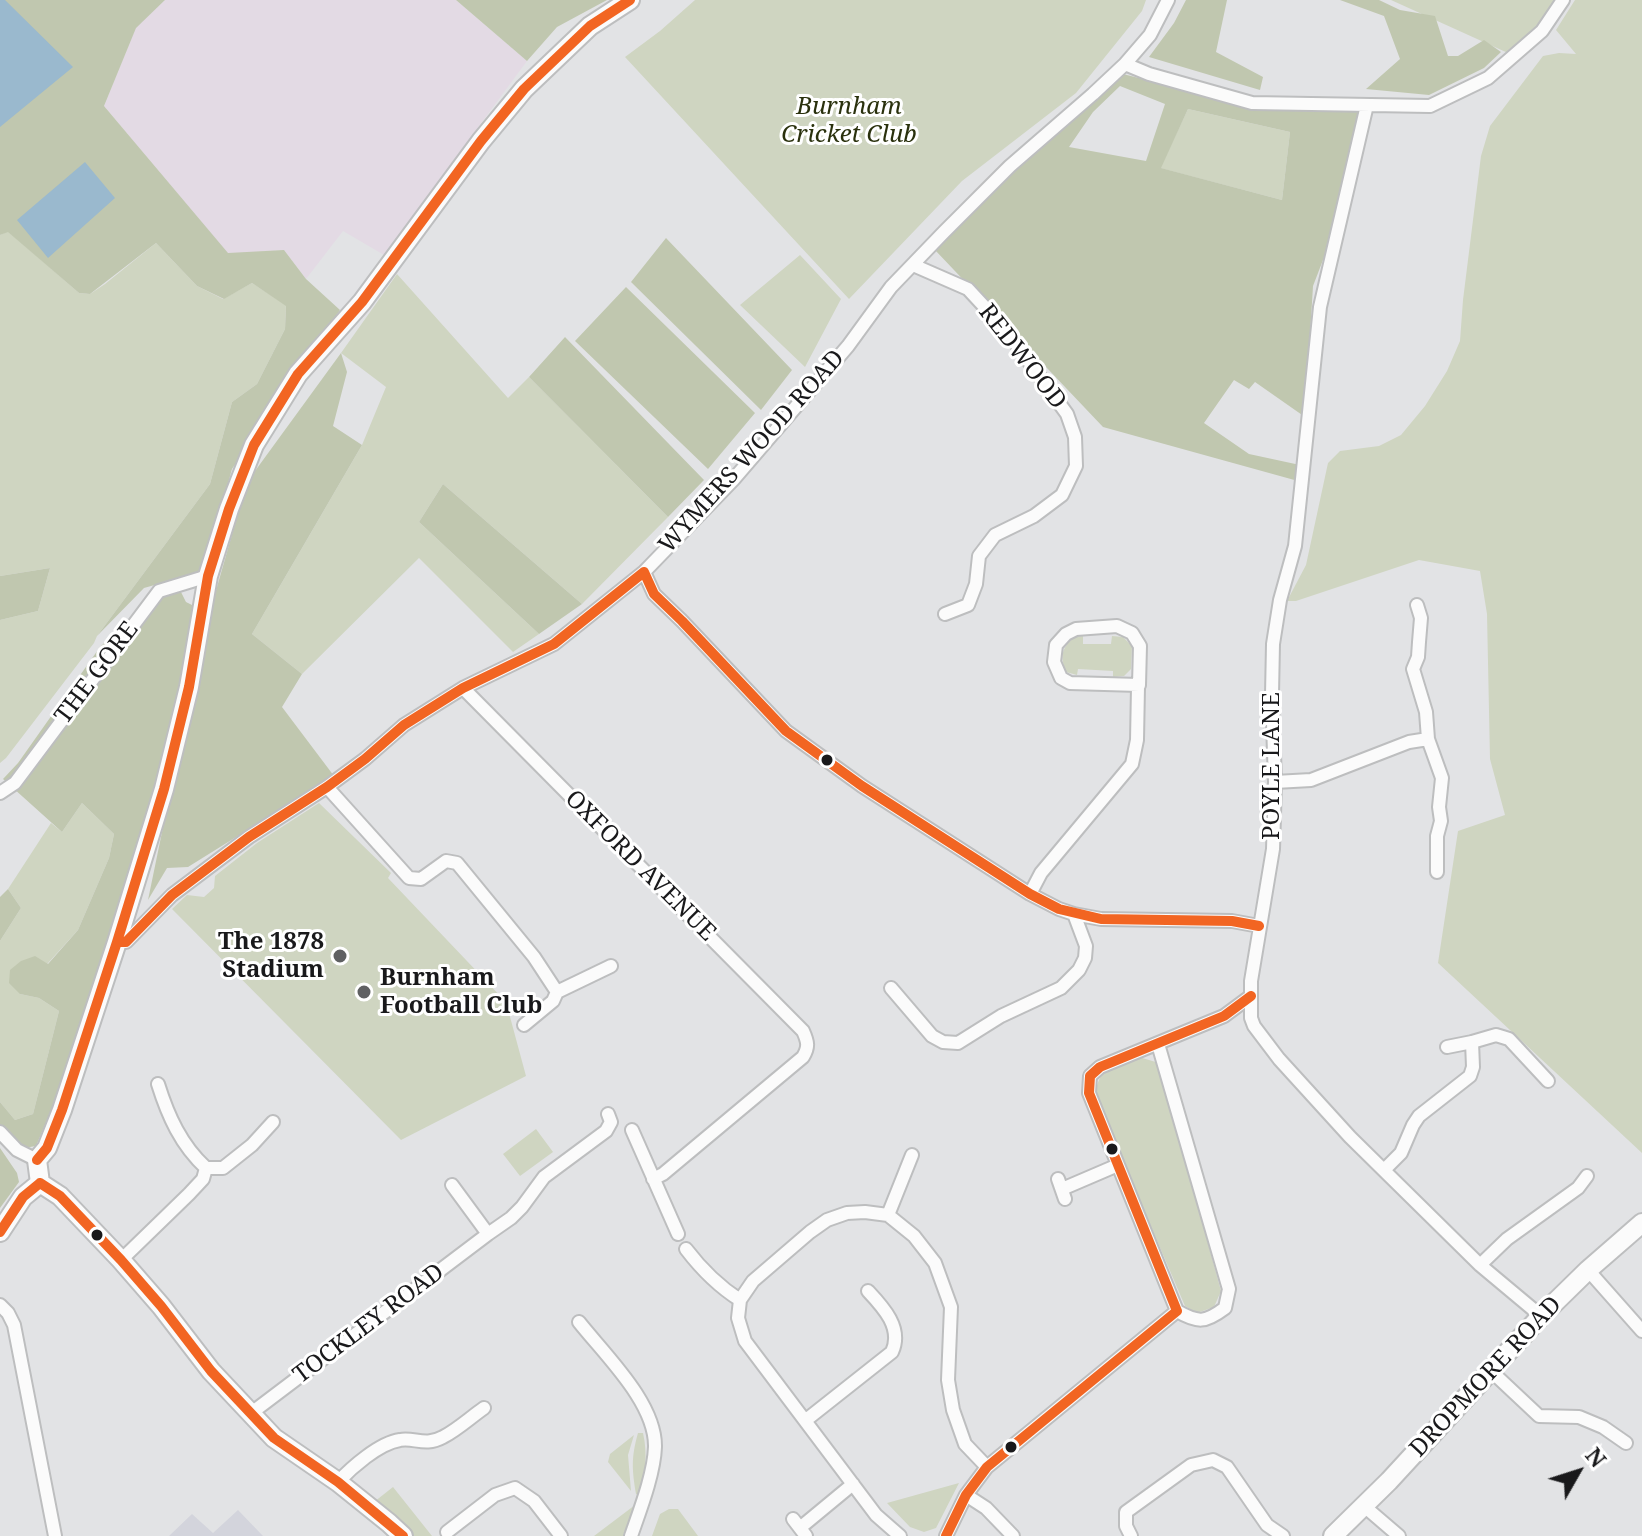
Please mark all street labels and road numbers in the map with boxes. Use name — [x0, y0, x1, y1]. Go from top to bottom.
street label: REDWOOD — [972, 299, 1072, 415]
street label: WYMERS WOOD ROAD — [653, 344, 851, 560]
street label: THE GORE — [49, 616, 145, 730]
street label: POYLE LANE — [1258, 692, 1286, 840]
street label: OXFORD AVENUE — [559, 785, 721, 947]
street label: TOCKLEY ROAD — [288, 1258, 450, 1390]
street label: DROPMORE ROAD — [1404, 1291, 1568, 1463]

